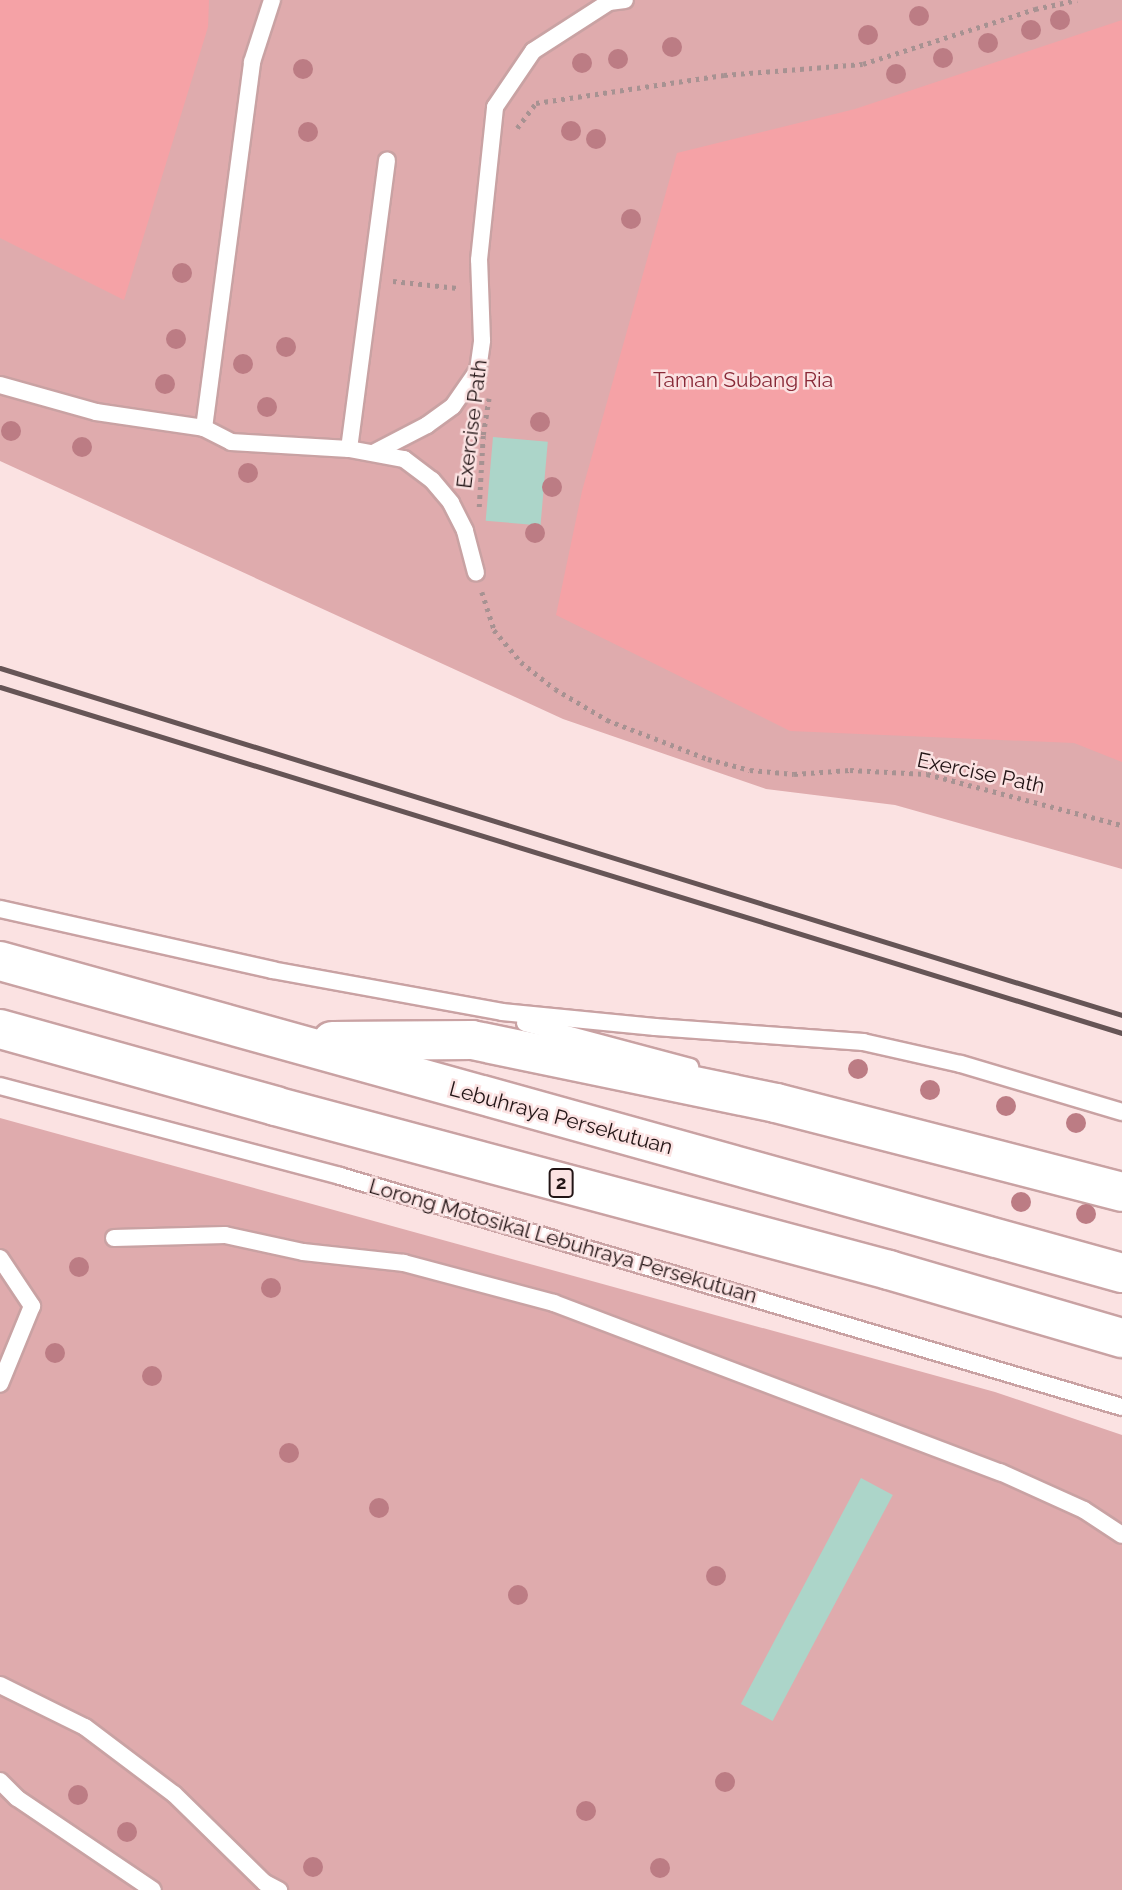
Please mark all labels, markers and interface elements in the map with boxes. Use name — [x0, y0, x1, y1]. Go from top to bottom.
street label: Exercise Path — [452, 358, 492, 490]
park label: Taman Subang Ria — [653, 367, 833, 393]
street label: Exercise Path — [915, 747, 1047, 799]
street label: Lebuhraya Persekutuan — [447, 1076, 675, 1160]
road number: 2 — [547, 1168, 575, 1198]
street label: Lorong Motosikal Lebuhraya Persekutuan — [366, 1173, 760, 1309]

